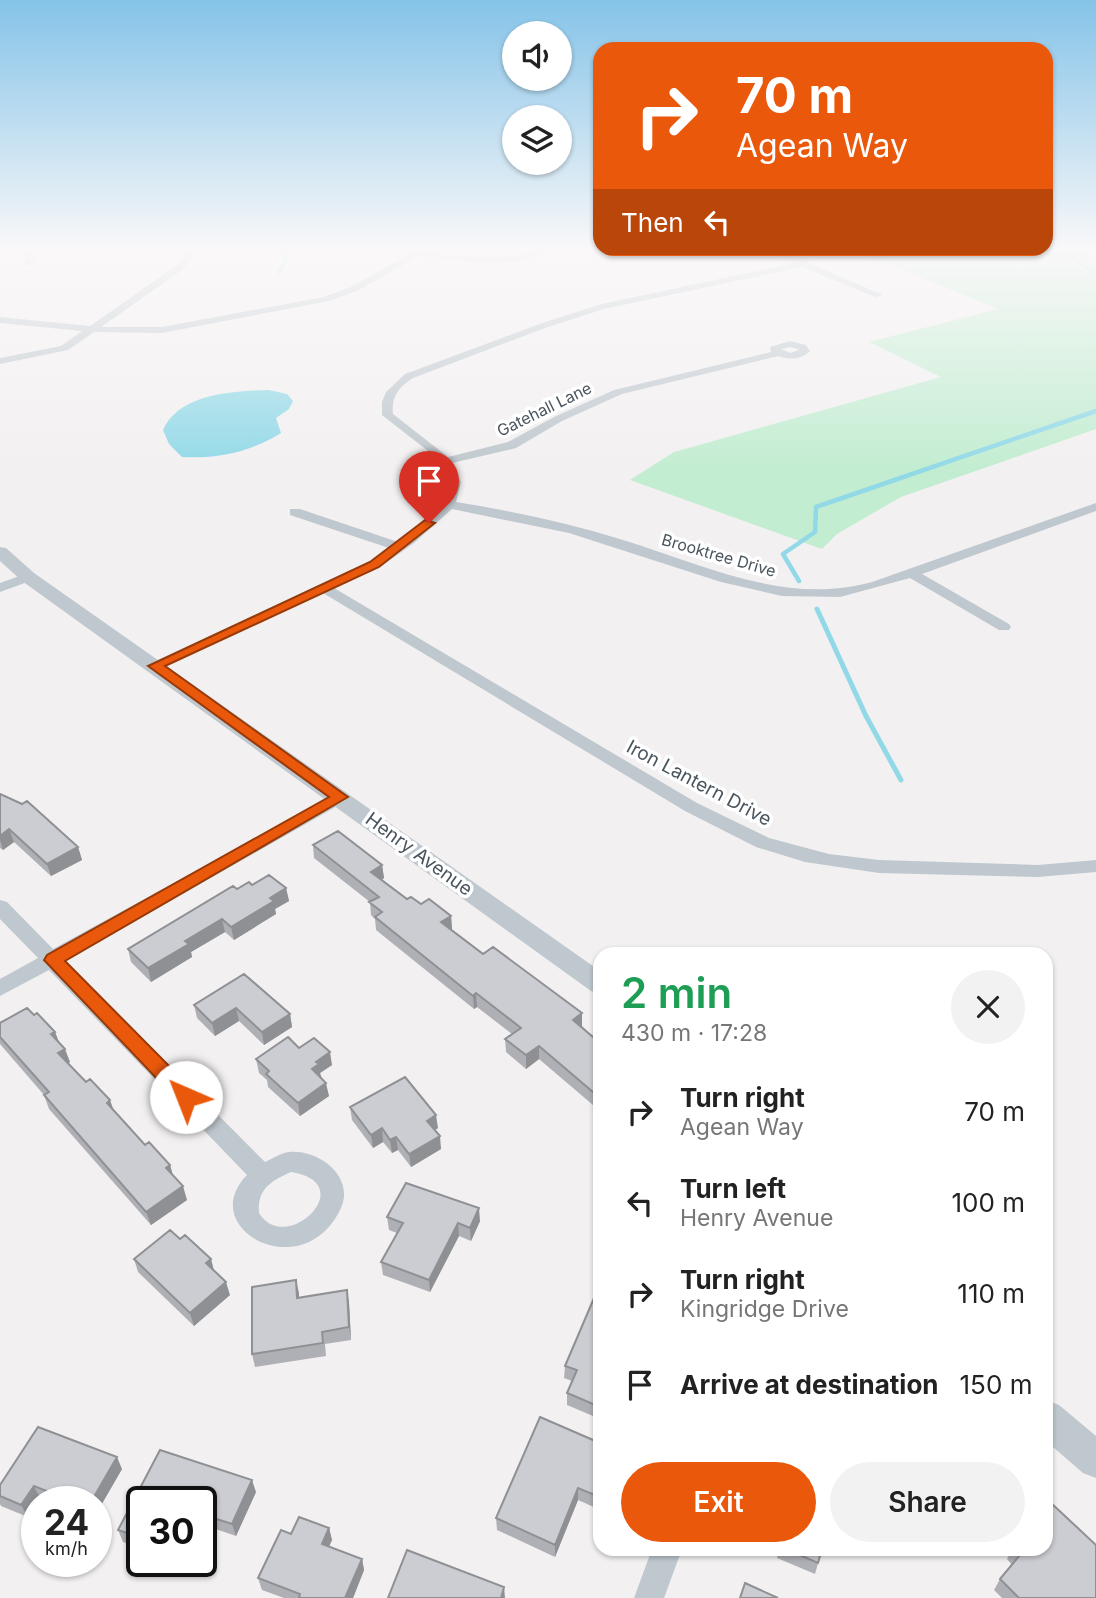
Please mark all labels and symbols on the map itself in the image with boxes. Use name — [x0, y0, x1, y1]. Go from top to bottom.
street label: Gatehall Lane — [493, 377, 595, 441]
pin — [399, 451, 459, 523]
street label: Brooktree Drive — [660, 529, 778, 581]
street label: Iron Lantern Drive — [623, 735, 775, 831]
street label: Henry Avenue — [361, 807, 477, 901]
position arrow — [149, 1060, 223, 1134]
speed limit sign: 30 — [126, 1486, 217, 1577]

